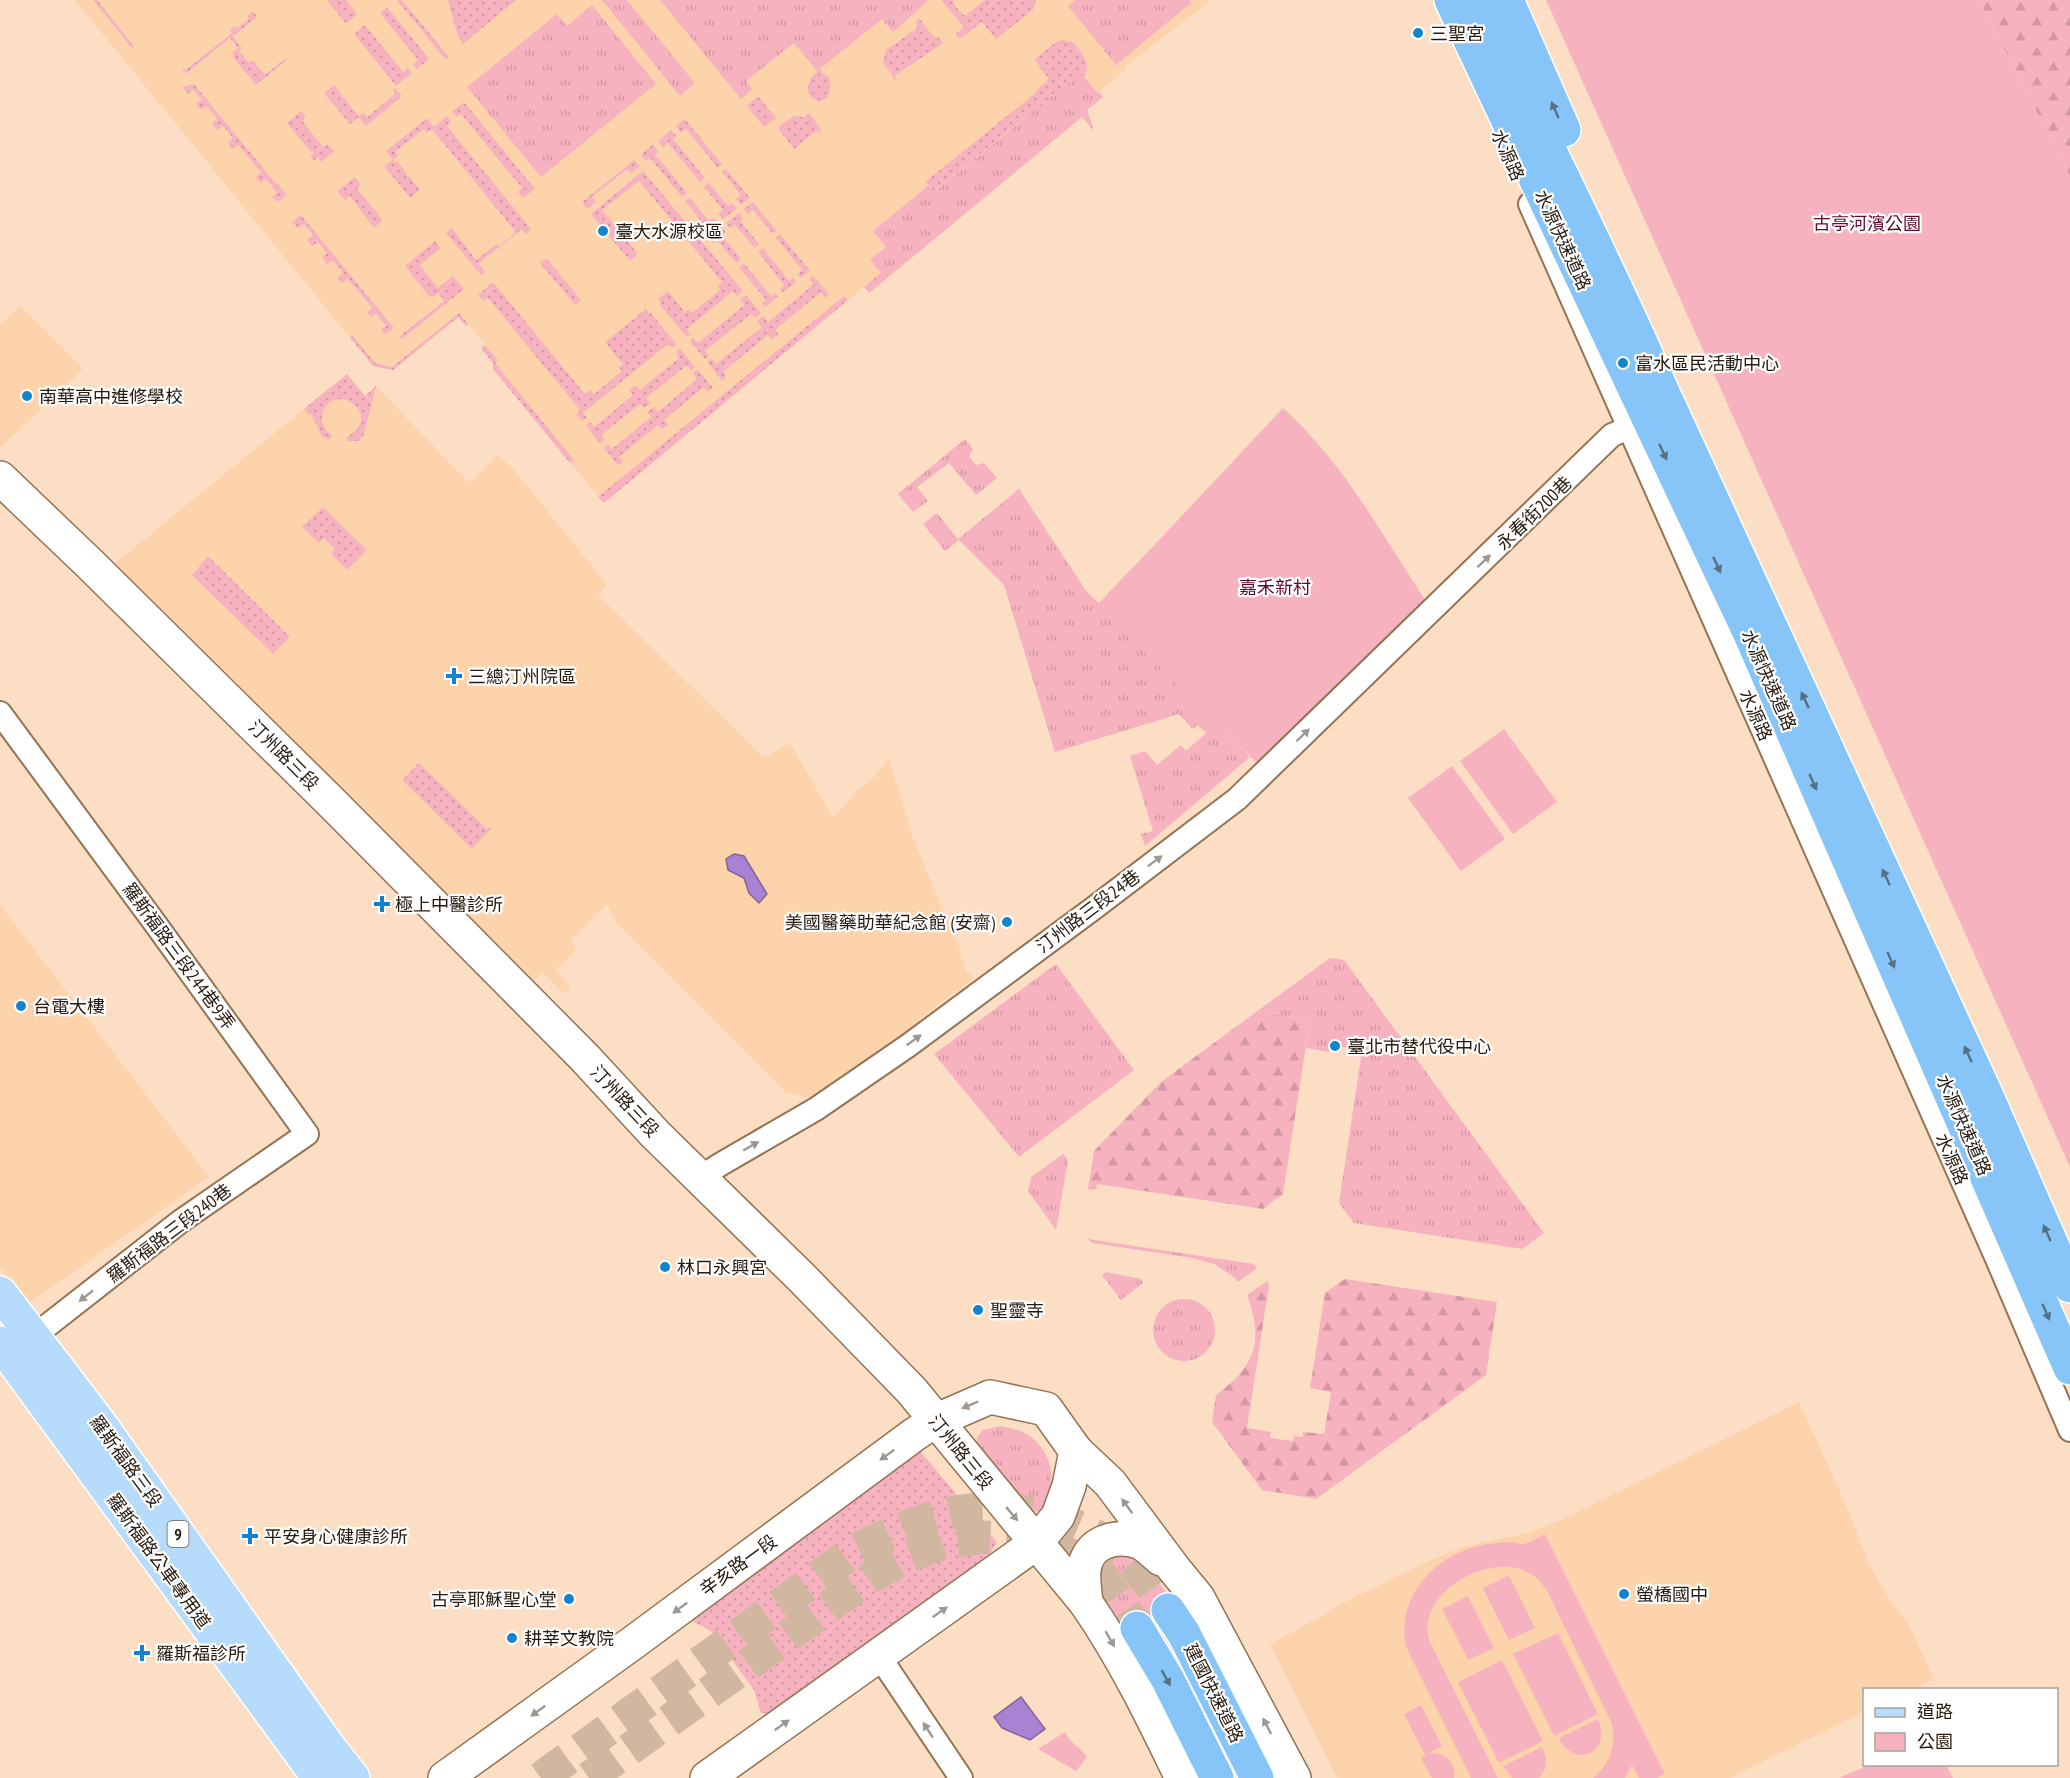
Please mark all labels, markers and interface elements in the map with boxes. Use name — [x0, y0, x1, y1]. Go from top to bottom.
place label: 三聖宮 — [1430, 22, 1484, 45]
marker: 三聖宮 — [1411, 26, 1425, 40]
one-way arrow — [1550, 100, 1560, 118]
street label: 水源路 — [1487, 126, 1529, 184]
street label: 水源快速道路 — [1530, 186, 1596, 294]
park label: 古亭河濱公園 — [1813, 212, 1921, 235]
place label: 臺大水源校區 — [615, 220, 723, 243]
marker: 臺大水源校區 — [596, 224, 610, 238]
place label: 富水區民活動中心 — [1635, 352, 1779, 375]
marker: 富水區民活動中心 — [1616, 356, 1630, 370]
place label: 南華高中進修學校 — [39, 385, 183, 408]
marker: 南華高中進修學校 — [20, 389, 34, 403]
one-way arrow — [1659, 443, 1668, 460]
street label: 永春街200巷 — [1491, 471, 1577, 555]
one-way arrow — [1476, 555, 1490, 569]
one-way arrow — [1712, 557, 1721, 574]
park label: 嘉禾新村 — [1239, 576, 1311, 599]
street label: 水源快速道路 — [1737, 626, 1801, 734]
place label: 三總汀州院區 — [468, 665, 576, 688]
marker: 三總汀州院區 — [445, 667, 463, 685]
street label: 水源路 — [1735, 686, 1777, 744]
one-way arrow — [1800, 692, 1809, 709]
street label: 汀州路三段 — [244, 715, 324, 795]
one-way arrow — [1295, 729, 1310, 742]
one-way arrow — [1808, 773, 1818, 791]
one-way arrow — [1147, 855, 1163, 868]
street label: 汀州路三段24巷 — [1031, 864, 1145, 958]
one-way arrow — [1881, 868, 1891, 886]
street label: 羅斯福路三段244巷9弄 — [118, 878, 240, 1034]
place label: 極上中醫診所 — [395, 893, 503, 916]
marker: 極上中醫診所 — [373, 895, 391, 913]
place label: 美國醫藥助華紀念館 (安齋) — [785, 911, 996, 934]
marker: 美國醫藥助華紀念館 (安齋) — [1000, 915, 1014, 929]
one-way arrow — [1887, 952, 1896, 969]
place label: 台電大樓 — [33, 995, 105, 1018]
marker: 台電大樓 — [14, 999, 28, 1013]
one-way arrow — [907, 1035, 922, 1047]
place label: 臺北市替代役中心 — [1347, 1035, 1491, 1058]
marker: 臺北市替代役中心 — [1328, 1039, 1342, 1053]
one-way arrow — [1963, 1046, 1972, 1063]
street label: 汀州路三段 — [586, 1060, 664, 1142]
street label: 水源快速道路 — [1932, 1071, 1996, 1179]
street label: 水源路 — [1931, 1130, 1973, 1188]
one-way arrow — [742, 1142, 759, 1152]
street label: 羅斯福路三段240巷 — [102, 1179, 236, 1287]
one-way arrow — [2042, 1224, 2051, 1241]
place label: 林口永興宮 — [677, 1256, 767, 1279]
marker: 林口永興宮 — [658, 1260, 672, 1274]
one-way arrow — [78, 1290, 93, 1302]
place label: 聖靈寺 — [990, 1299, 1044, 1322]
marker: 聖靈寺 — [971, 1303, 985, 1317]
one-way arrow — [2041, 1303, 2051, 1321]
one-way arrow — [961, 1401, 978, 1410]
street label: 汀州路三段 — [924, 1410, 998, 1494]
street label: 羅斯福路三段 — [85, 1411, 167, 1511]
one-way arrow — [880, 1448, 895, 1460]
street label: 羅斯福路公車專用道 — [102, 1489, 216, 1633]
one-way arrow — [1121, 1498, 1134, 1514]
one-way arrow — [1005, 1506, 1018, 1521]
road number: 9 — [168, 1521, 188, 1547]
place label: 平安身心健康診所 — [264, 1525, 408, 1548]
marker: 平安身心健康診所 — [241, 1527, 259, 1545]
street label: 辛亥路一段 — [695, 1529, 781, 1601]
place label: 螢橋國中 — [1636, 1583, 1708, 1606]
marker: 螢橋國中 — [1617, 1587, 1631, 1601]
place label: 古亭耶穌聖心堂 — [431, 1588, 557, 1611]
marker: 古亭耶穌聖心堂 — [562, 1592, 576, 1606]
one-way arrow — [672, 1602, 688, 1614]
one-way arrow — [932, 1606, 948, 1618]
place label: 耕莘文教院 — [524, 1627, 614, 1650]
marker: 耕莘文教院 — [505, 1631, 519, 1645]
one-way arrow — [1105, 1631, 1115, 1648]
street label: 建國快速道路 — [1179, 1640, 1249, 1746]
place label: 羅斯福診所 — [156, 1642, 246, 1665]
marker: 羅斯福診所 — [133, 1644, 151, 1662]
one-way arrow — [1161, 1670, 1171, 1687]
legend — [1863, 1688, 2058, 1766]
text: 道路 — [1917, 1700, 1953, 1723]
one-way arrow — [531, 1705, 547, 1717]
one-way arrow — [1262, 1717, 1272, 1734]
one-way arrow — [774, 1720, 789, 1732]
one-way arrow — [922, 1722, 933, 1738]
text: 公園 — [1917, 1730, 1953, 1753]

